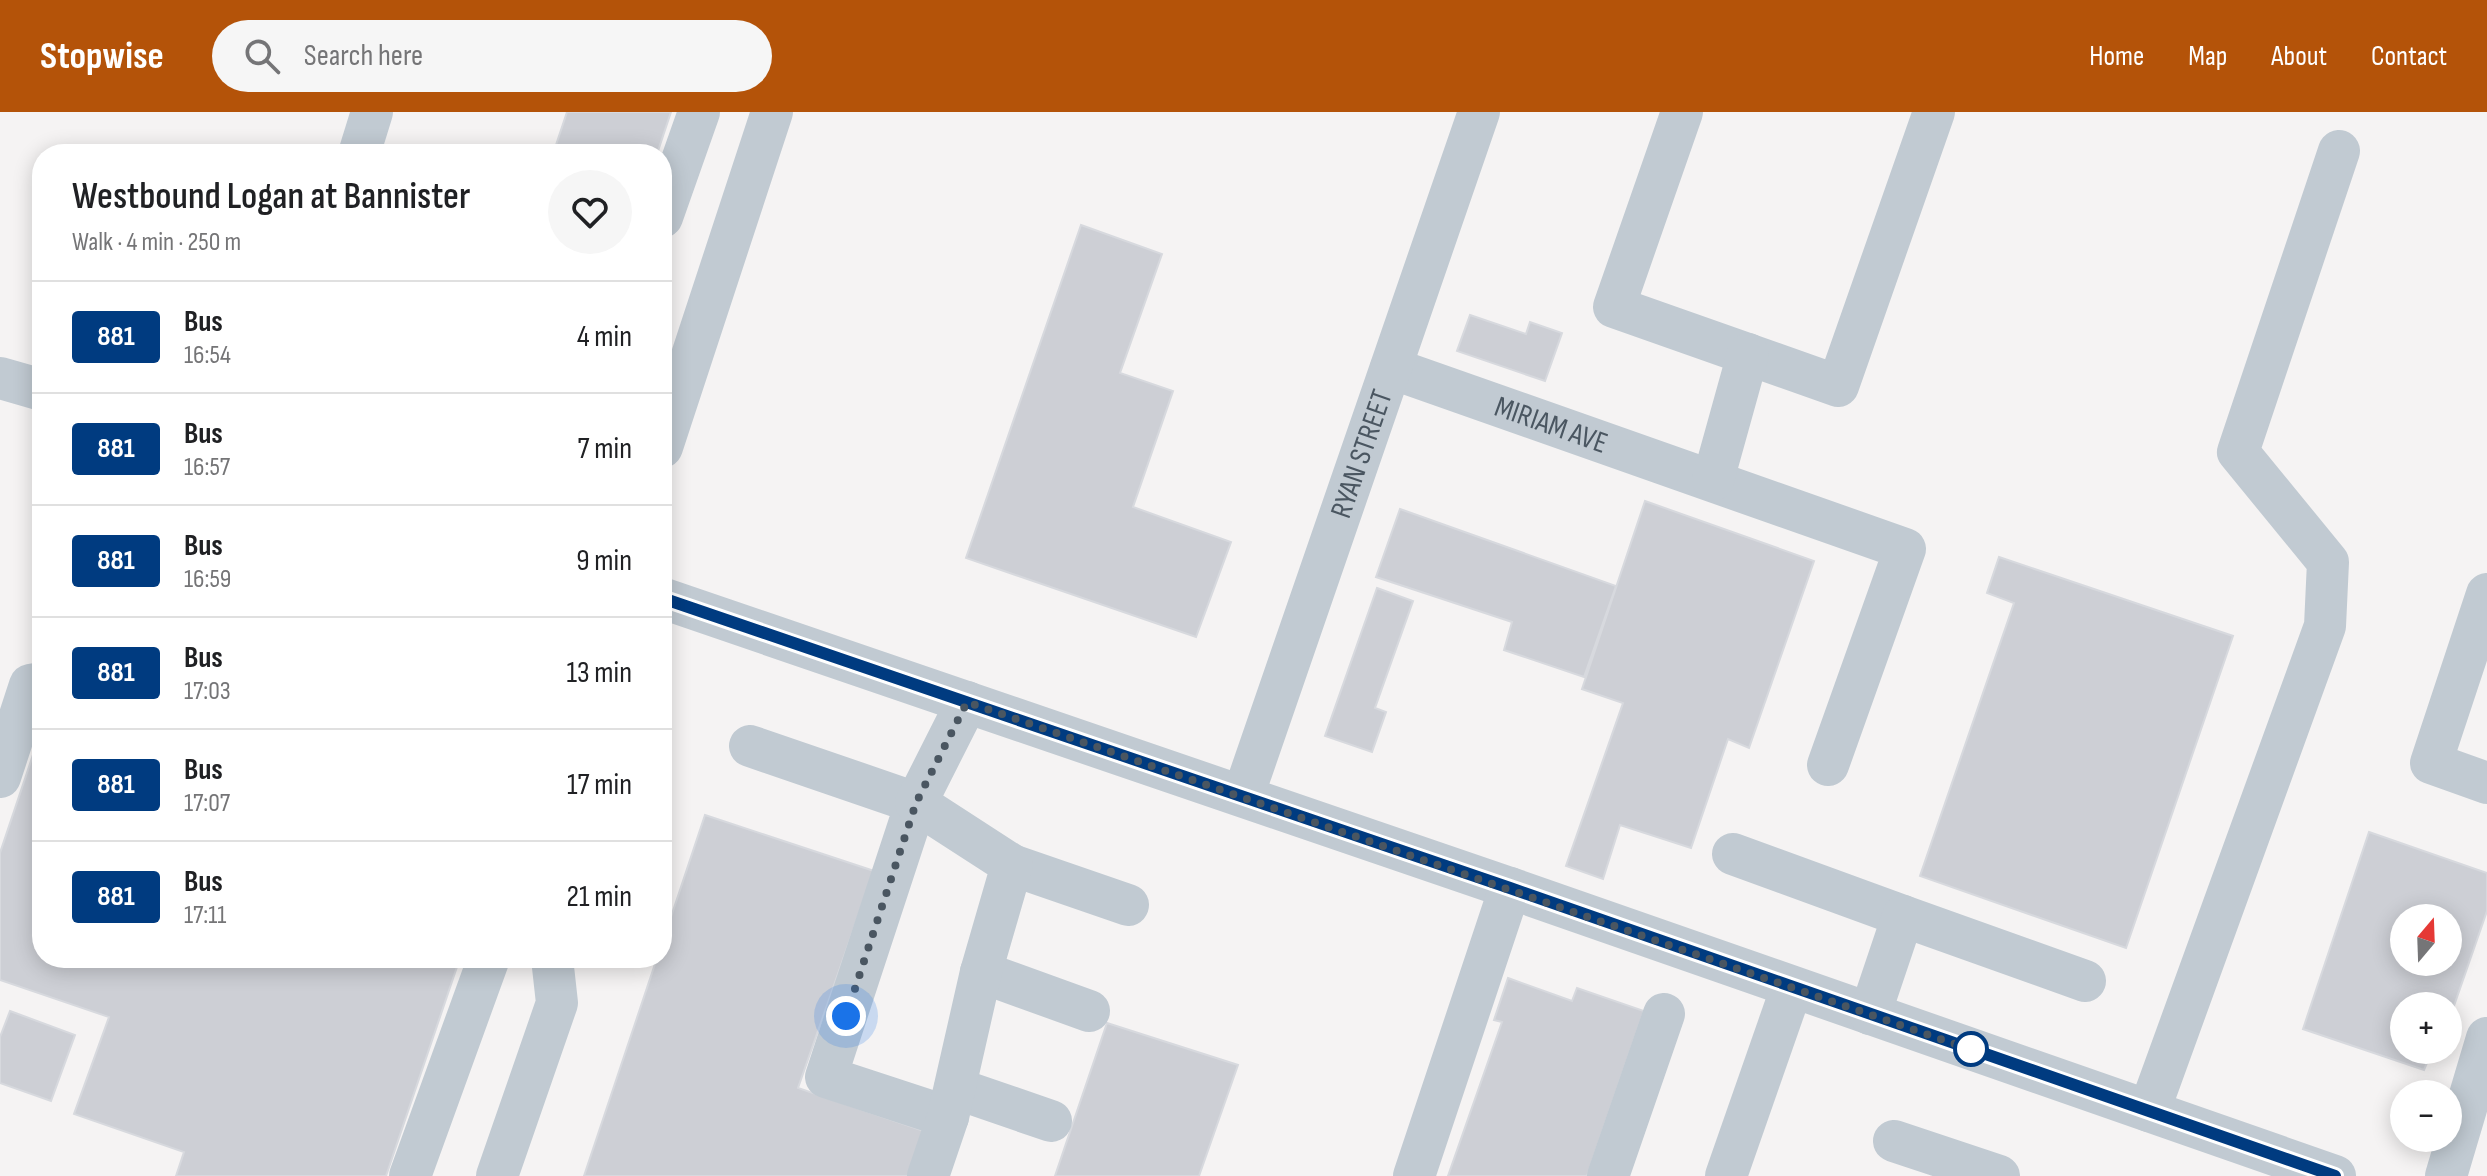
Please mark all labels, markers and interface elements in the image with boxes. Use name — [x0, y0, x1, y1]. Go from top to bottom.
search box — [212, 20, 772, 92]
text: Stopwise — [40, 34, 164, 79]
icon: search — [240, 34, 284, 78]
text: Search here — [304, 38, 423, 74]
text: Home — [2089, 40, 2144, 73]
text: Map — [2188, 40, 2227, 73]
text: About — [2271, 40, 2327, 73]
text: Contact — [2371, 40, 2447, 73]
button: heart — [548, 170, 632, 254]
text: Westbound Logan at Bannister — [72, 174, 470, 219]
text: Walk · 4 min · 250 m — [72, 227, 241, 258]
text: Bus — [184, 304, 223, 340]
text: 4 min — [577, 319, 632, 355]
text: 881 — [97, 320, 135, 353]
text: 16:54 — [184, 340, 231, 371]
street label: RYAN STREET — [1323, 385, 1401, 523]
street label: MIRIAM AVE — [1490, 389, 1612, 462]
text: Bus — [184, 416, 223, 452]
text: 7 min — [578, 431, 632, 467]
text: 881 — [97, 432, 135, 465]
text: 16:57 — [184, 452, 230, 483]
text: Bus — [184, 528, 223, 564]
text: 9 min — [576, 543, 632, 579]
text: 881 — [97, 544, 135, 577]
text: 16:59 — [184, 564, 231, 595]
text: Bus — [184, 640, 223, 676]
text: 13 min — [566, 655, 632, 691]
text: 881 — [97, 656, 135, 689]
text: 17:03 — [184, 676, 231, 707]
text: Bus — [184, 752, 223, 788]
text: 17 min — [567, 767, 632, 803]
text: 881 — [97, 768, 135, 801]
text: 17:07 — [184, 788, 230, 819]
text: Bus — [184, 864, 223, 900]
text: 21 min — [567, 879, 632, 915]
text: 881 — [97, 880, 135, 913]
text: 17:11 — [184, 900, 226, 931]
north arrow — [2390, 904, 2462, 976]
map controls — [2390, 904, 2462, 1152]
button: + — [2390, 992, 2462, 1064]
your location — [826, 996, 866, 1036]
unlabelled marker — [1954, 1032, 1988, 1066]
button: − — [2390, 1080, 2462, 1152]

